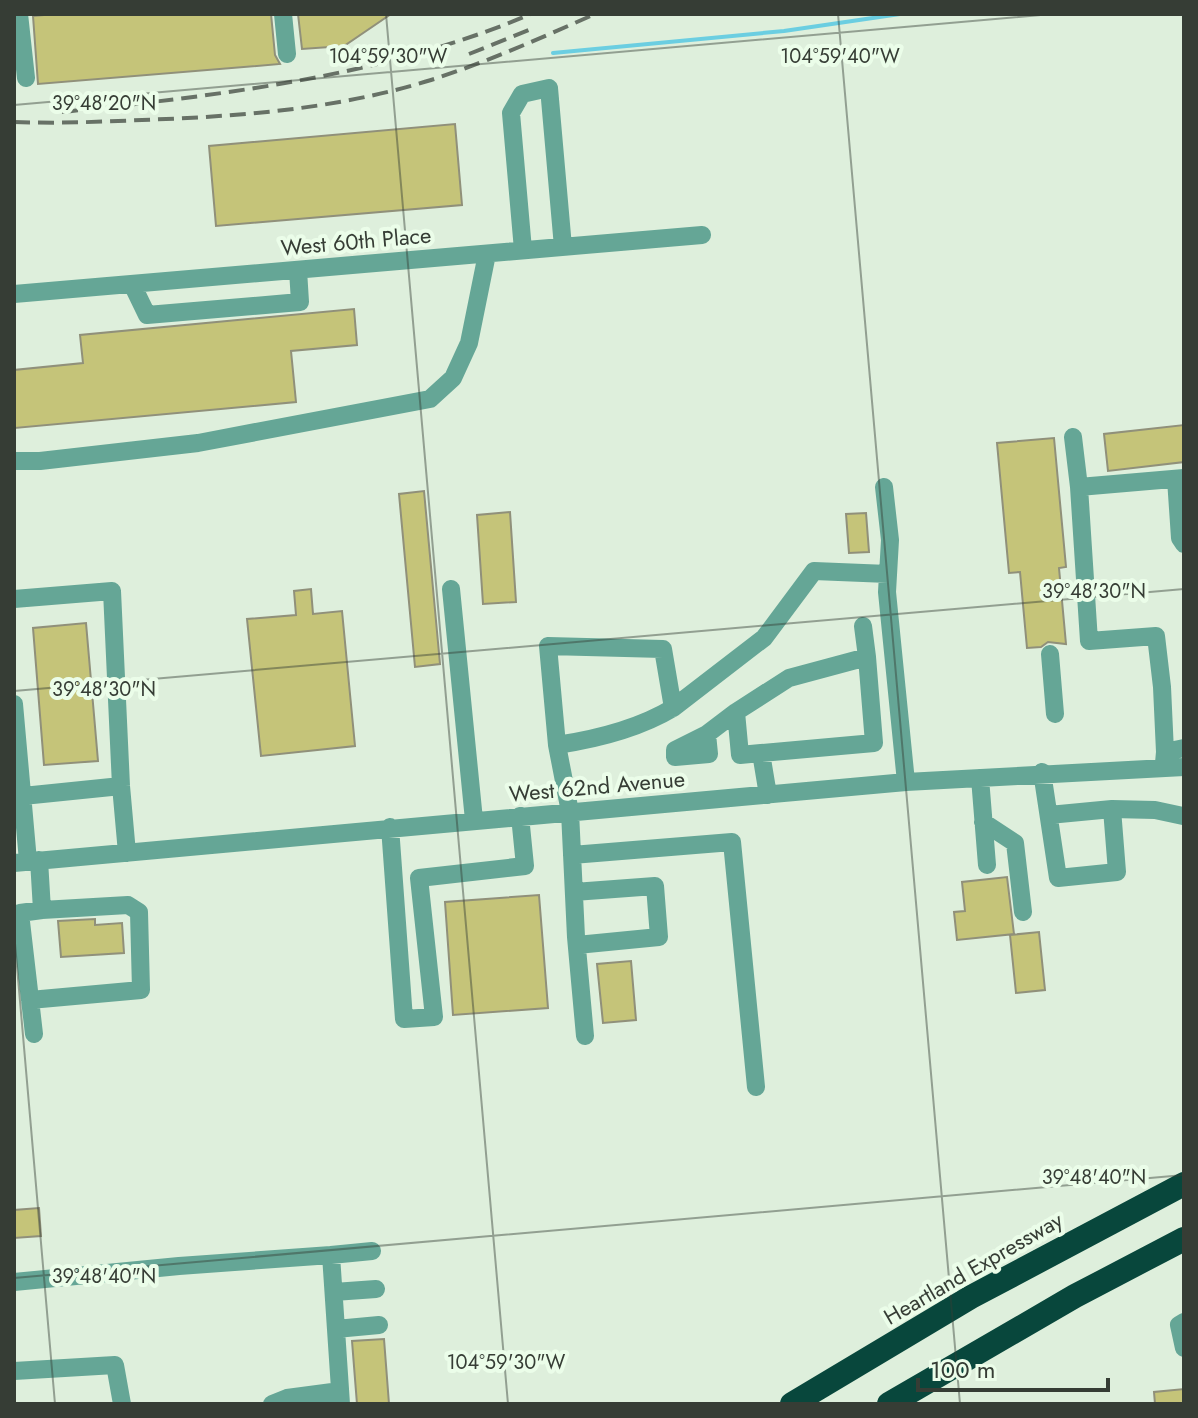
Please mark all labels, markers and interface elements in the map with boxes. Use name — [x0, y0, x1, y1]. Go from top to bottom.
text: 104°59'30"W — [329, 42, 448, 71]
text: 104°59'40"W — [780, 42, 900, 71]
text: 39°48'20"N — [52, 89, 156, 118]
street label: West 60th Place — [279, 218, 433, 264]
text: 39°48'30"N — [1042, 577, 1146, 606]
text: 39°48'30"N — [52, 675, 156, 704]
street label: West 62nd Avenue — [508, 762, 686, 810]
text: 39°48'40"N — [1042, 1163, 1146, 1192]
street label: Heartland Expressway — [878, 1203, 1069, 1332]
text: 39°48'40"N — [52, 1262, 156, 1291]
scale bar — [918, 1342, 1108, 1392]
text: 104°59'30"W — [447, 1348, 566, 1377]
text: 100 m — [930, 1352, 996, 1387]

